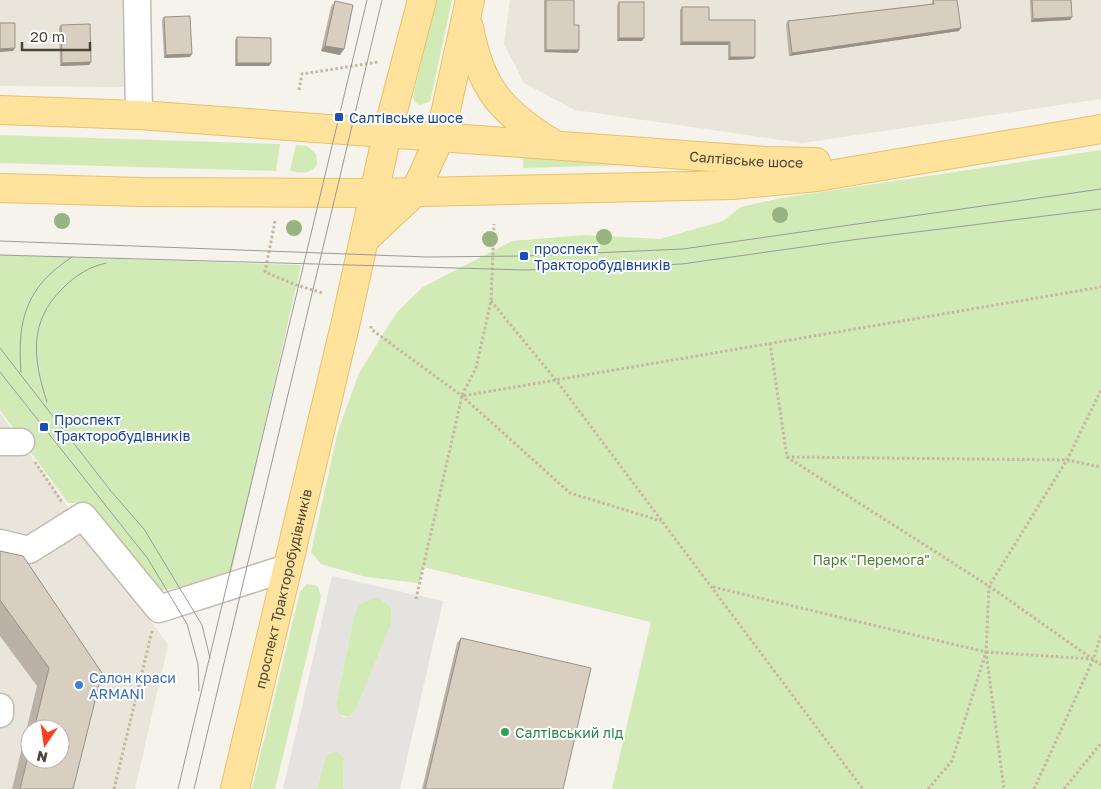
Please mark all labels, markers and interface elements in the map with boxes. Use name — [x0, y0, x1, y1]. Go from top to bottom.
scale bar — [22, 20, 90, 52]
text: 20 m — [30, 27, 65, 45]
place label: Салтівське шосе — [349, 109, 463, 126]
marker: Салтівське шосе — [333, 111, 345, 123]
street label: Салтівське шосе — [689, 147, 803, 170]
place label: проспект Тракторобудівників — [534, 240, 671, 273]
marker: проспект Тракторобудівників — [518, 250, 530, 262]
place label: Проспект Тракторобудівників — [54, 411, 191, 444]
marker: Проспект Тракторобудівників — [38, 421, 50, 433]
street label: проспект Тракторобудівників — [251, 487, 314, 690]
park label: Парк "Перемога" — [812, 551, 930, 568]
place label: Салон краси ARMANI — [89, 669, 176, 702]
marker: Салон краси ARMANI — [73, 679, 85, 691]
north arrow — [20, 719, 70, 769]
place label: Салтівський лід — [515, 724, 624, 741]
marker: Салтівський лід — [499, 726, 511, 738]
text: N — [35, 748, 49, 767]

